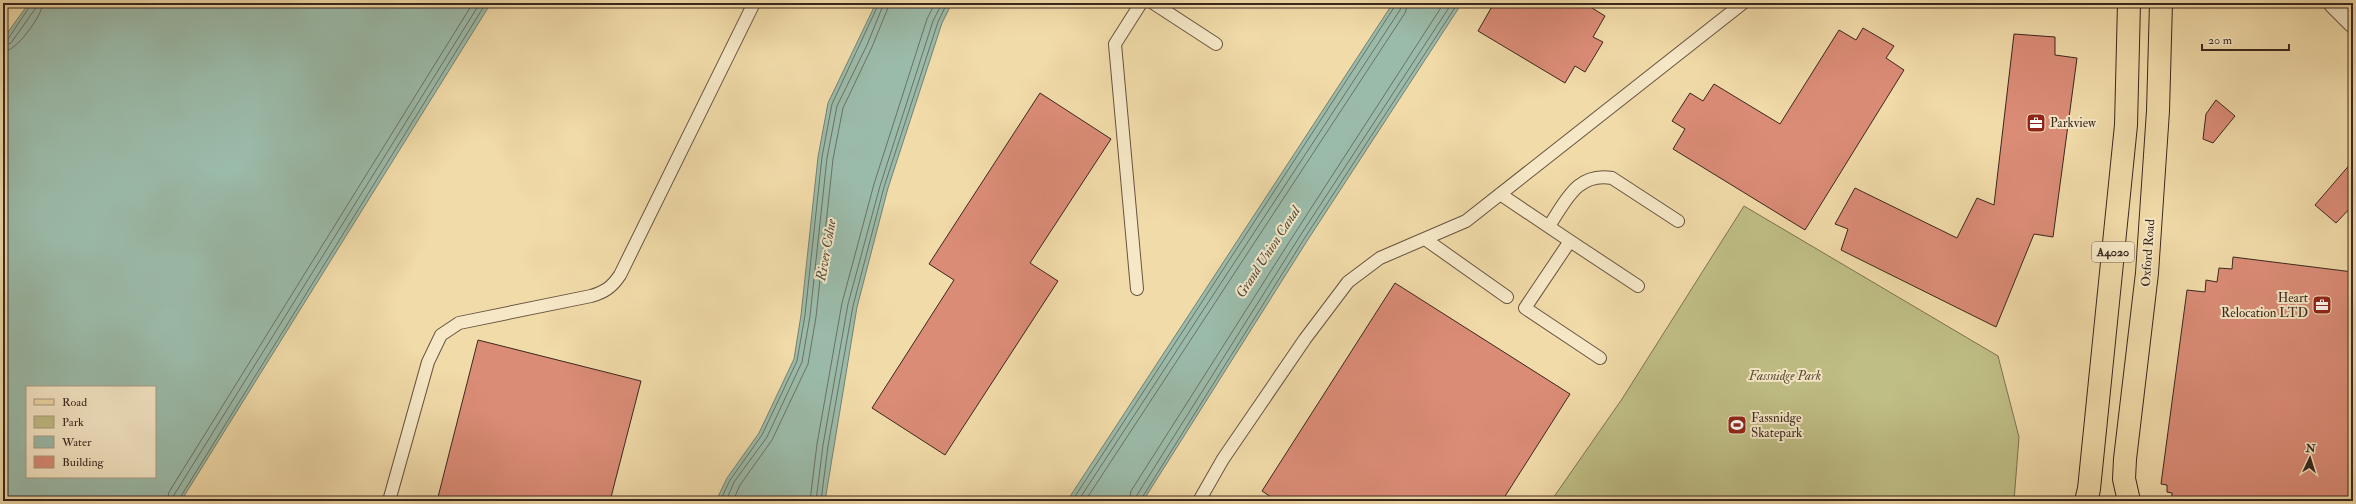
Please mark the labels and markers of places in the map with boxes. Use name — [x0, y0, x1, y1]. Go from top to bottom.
office icon: Parkview — [2025, 112, 2047, 134]
place label: Parkview — [2050, 115, 2097, 131]
place label: Heart Relocation LTD — [2221, 290, 2308, 321]
office icon: Heart Relocation LTD — [2311, 294, 2333, 316]
place label: Fassnidge Skatepark — [1751, 410, 1803, 442]
sports icon: Fassnidge Skatepark — [1726, 414, 1748, 436]

